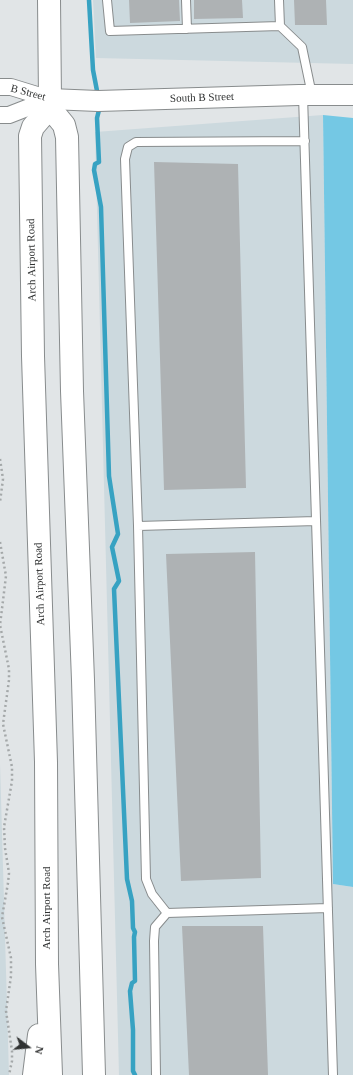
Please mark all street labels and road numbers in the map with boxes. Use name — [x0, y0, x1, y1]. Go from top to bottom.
street label: B Street — [9, 82, 47, 104]
street label: South B Street — [170, 90, 234, 106]
street label: Arch Airport Road — [25, 218, 39, 302]
street label: Arch Airport Road — [32, 542, 48, 626]
street label: Arch Airport Road — [40, 866, 54, 950]

